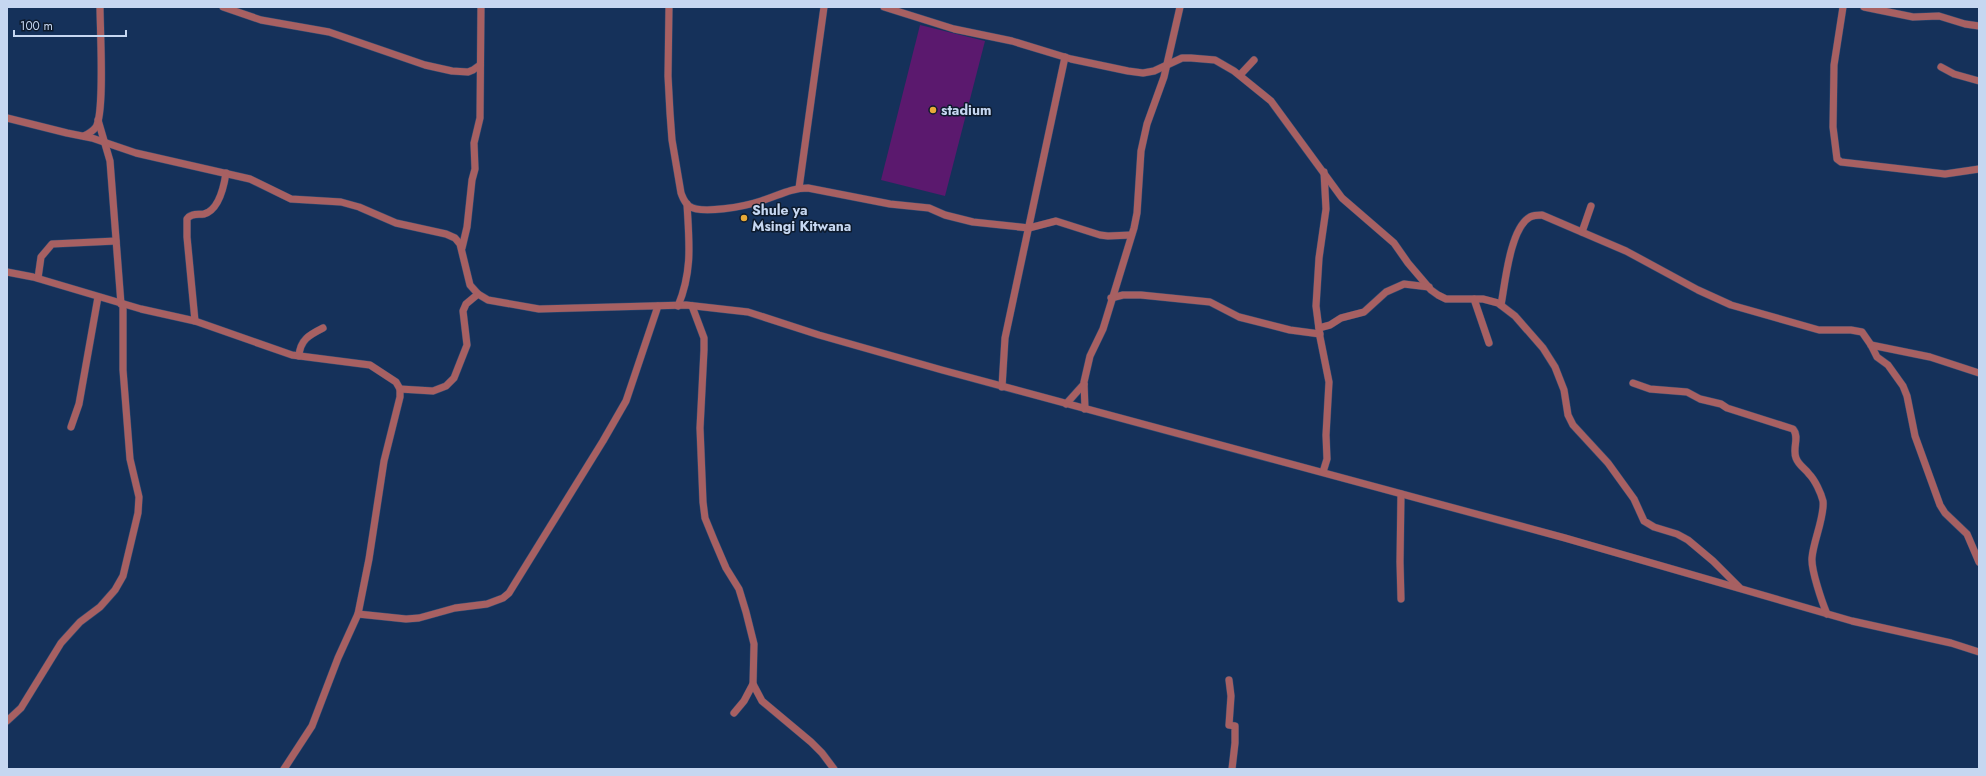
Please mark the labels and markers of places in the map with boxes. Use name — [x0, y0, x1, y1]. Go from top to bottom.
place label: stadium — [941, 100, 991, 120]
marker: stadium — [928, 105, 938, 115]
place label: Shule ya Msingi Kitwana — [752, 200, 851, 236]
marker: Shule ya Msingi Kitwana — [739, 213, 749, 223]

